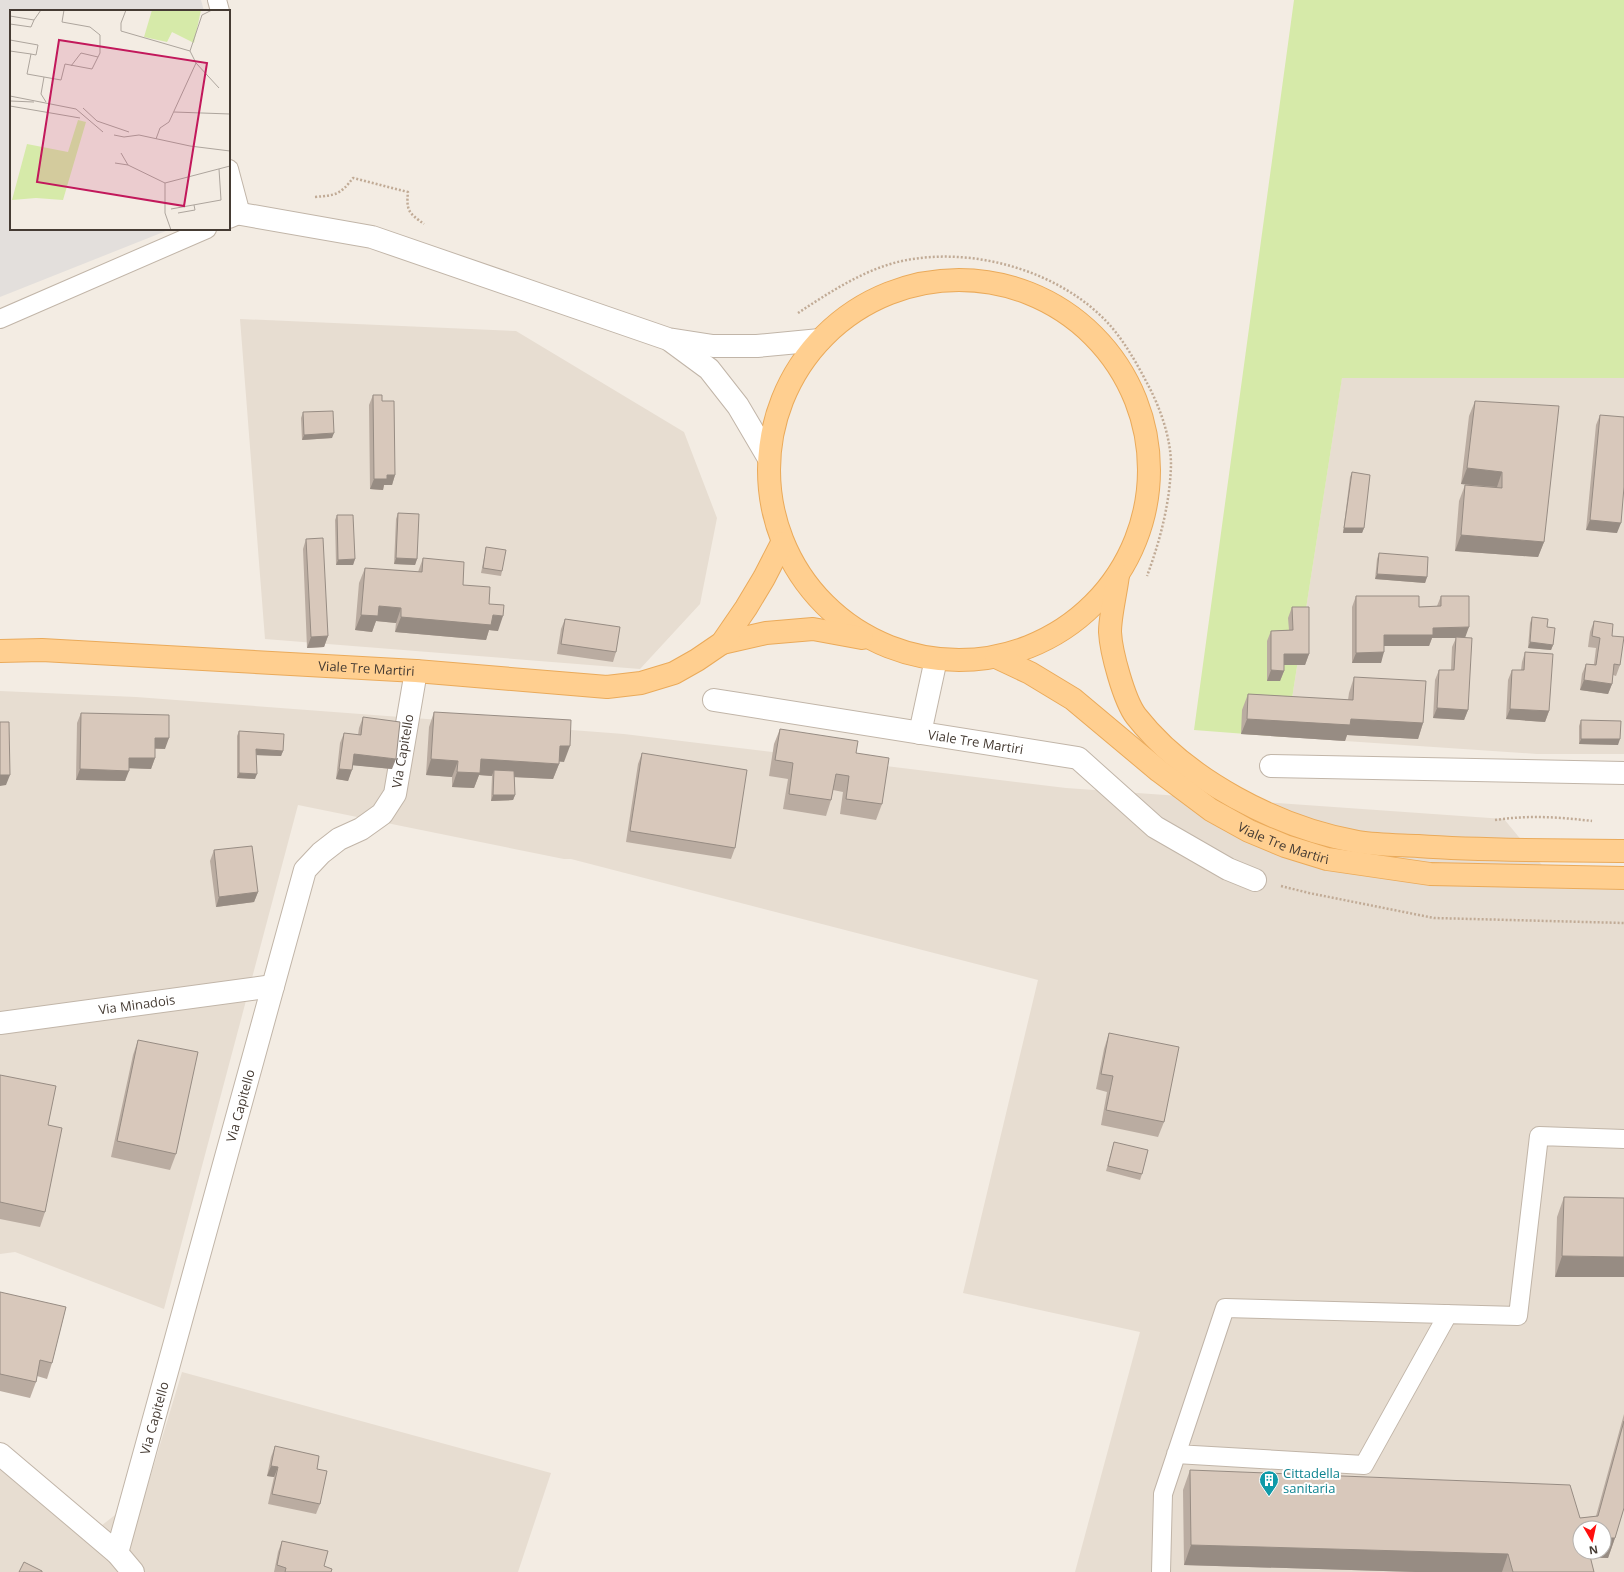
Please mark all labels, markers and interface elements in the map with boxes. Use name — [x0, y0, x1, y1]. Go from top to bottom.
inset map — [10, 10, 230, 230]
street label: Viale Tre Martiri — [318, 657, 415, 680]
street label: Via Capitello — [387, 712, 418, 789]
street label: Viale Tre Martiri — [927, 725, 1025, 758]
street label: Viale Tre Martiri — [1235, 818, 1330, 868]
street label: Via Minadois — [97, 990, 176, 1019]
street label: Via Capitello — [222, 1067, 259, 1144]
street label: Via Capitello — [136, 1379, 173, 1456]
place label: Cittadella sanitaria — [1283, 1464, 1340, 1497]
building icon: Cittadella sanitaria — [1258, 1469, 1280, 1497]
north arrow — [1572, 1520, 1612, 1560]
text: N — [1588, 1542, 1599, 1558]

